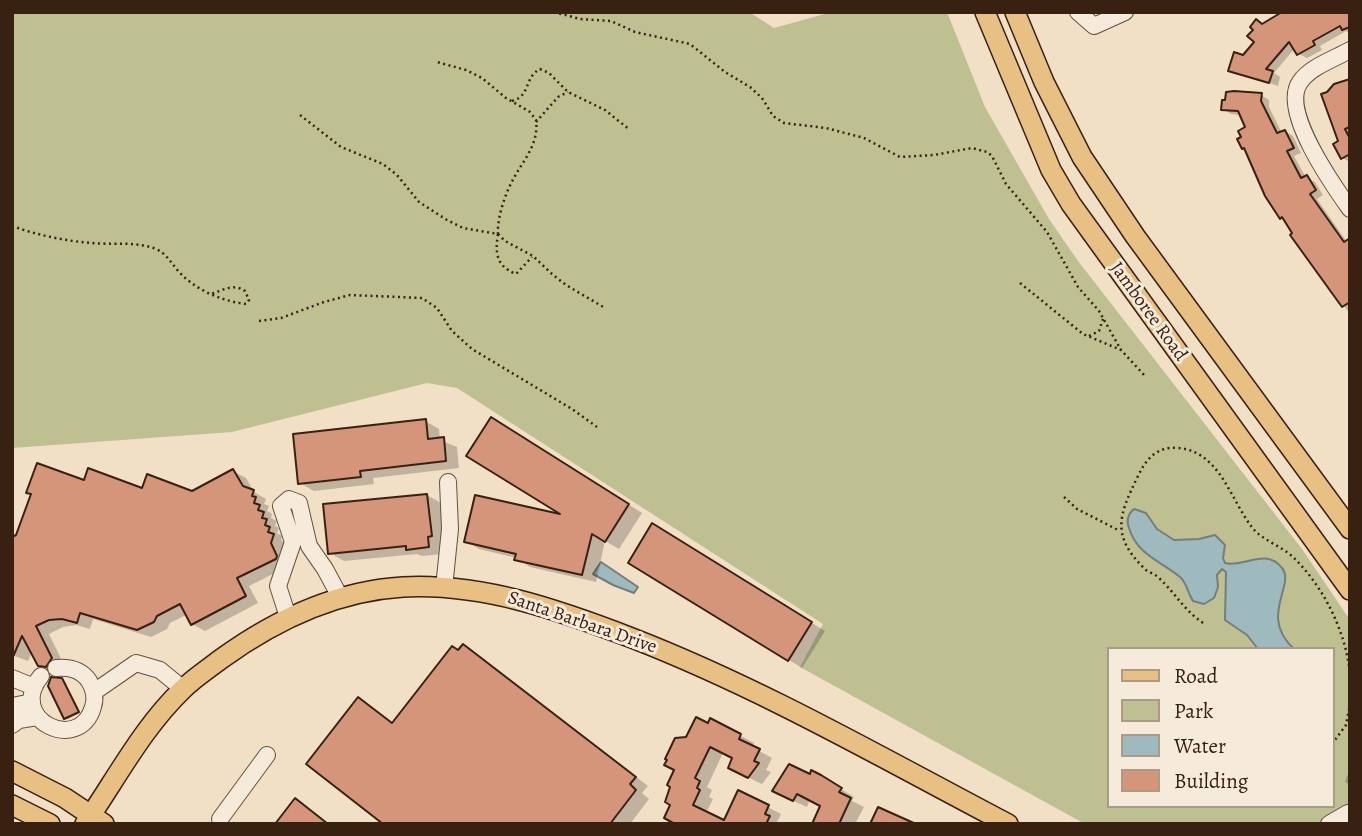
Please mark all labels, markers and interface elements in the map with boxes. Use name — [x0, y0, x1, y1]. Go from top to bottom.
street label: Jamboree Road — [1104, 258, 1192, 366]
street label: Santa Barbara Drive — [504, 587, 660, 659]
legend — [1106, 647, 1334, 808]
text: Road — [1174, 662, 1218, 690]
text: Park — [1174, 697, 1213, 725]
text: Water — [1174, 732, 1226, 760]
text: Building — [1174, 767, 1248, 795]

